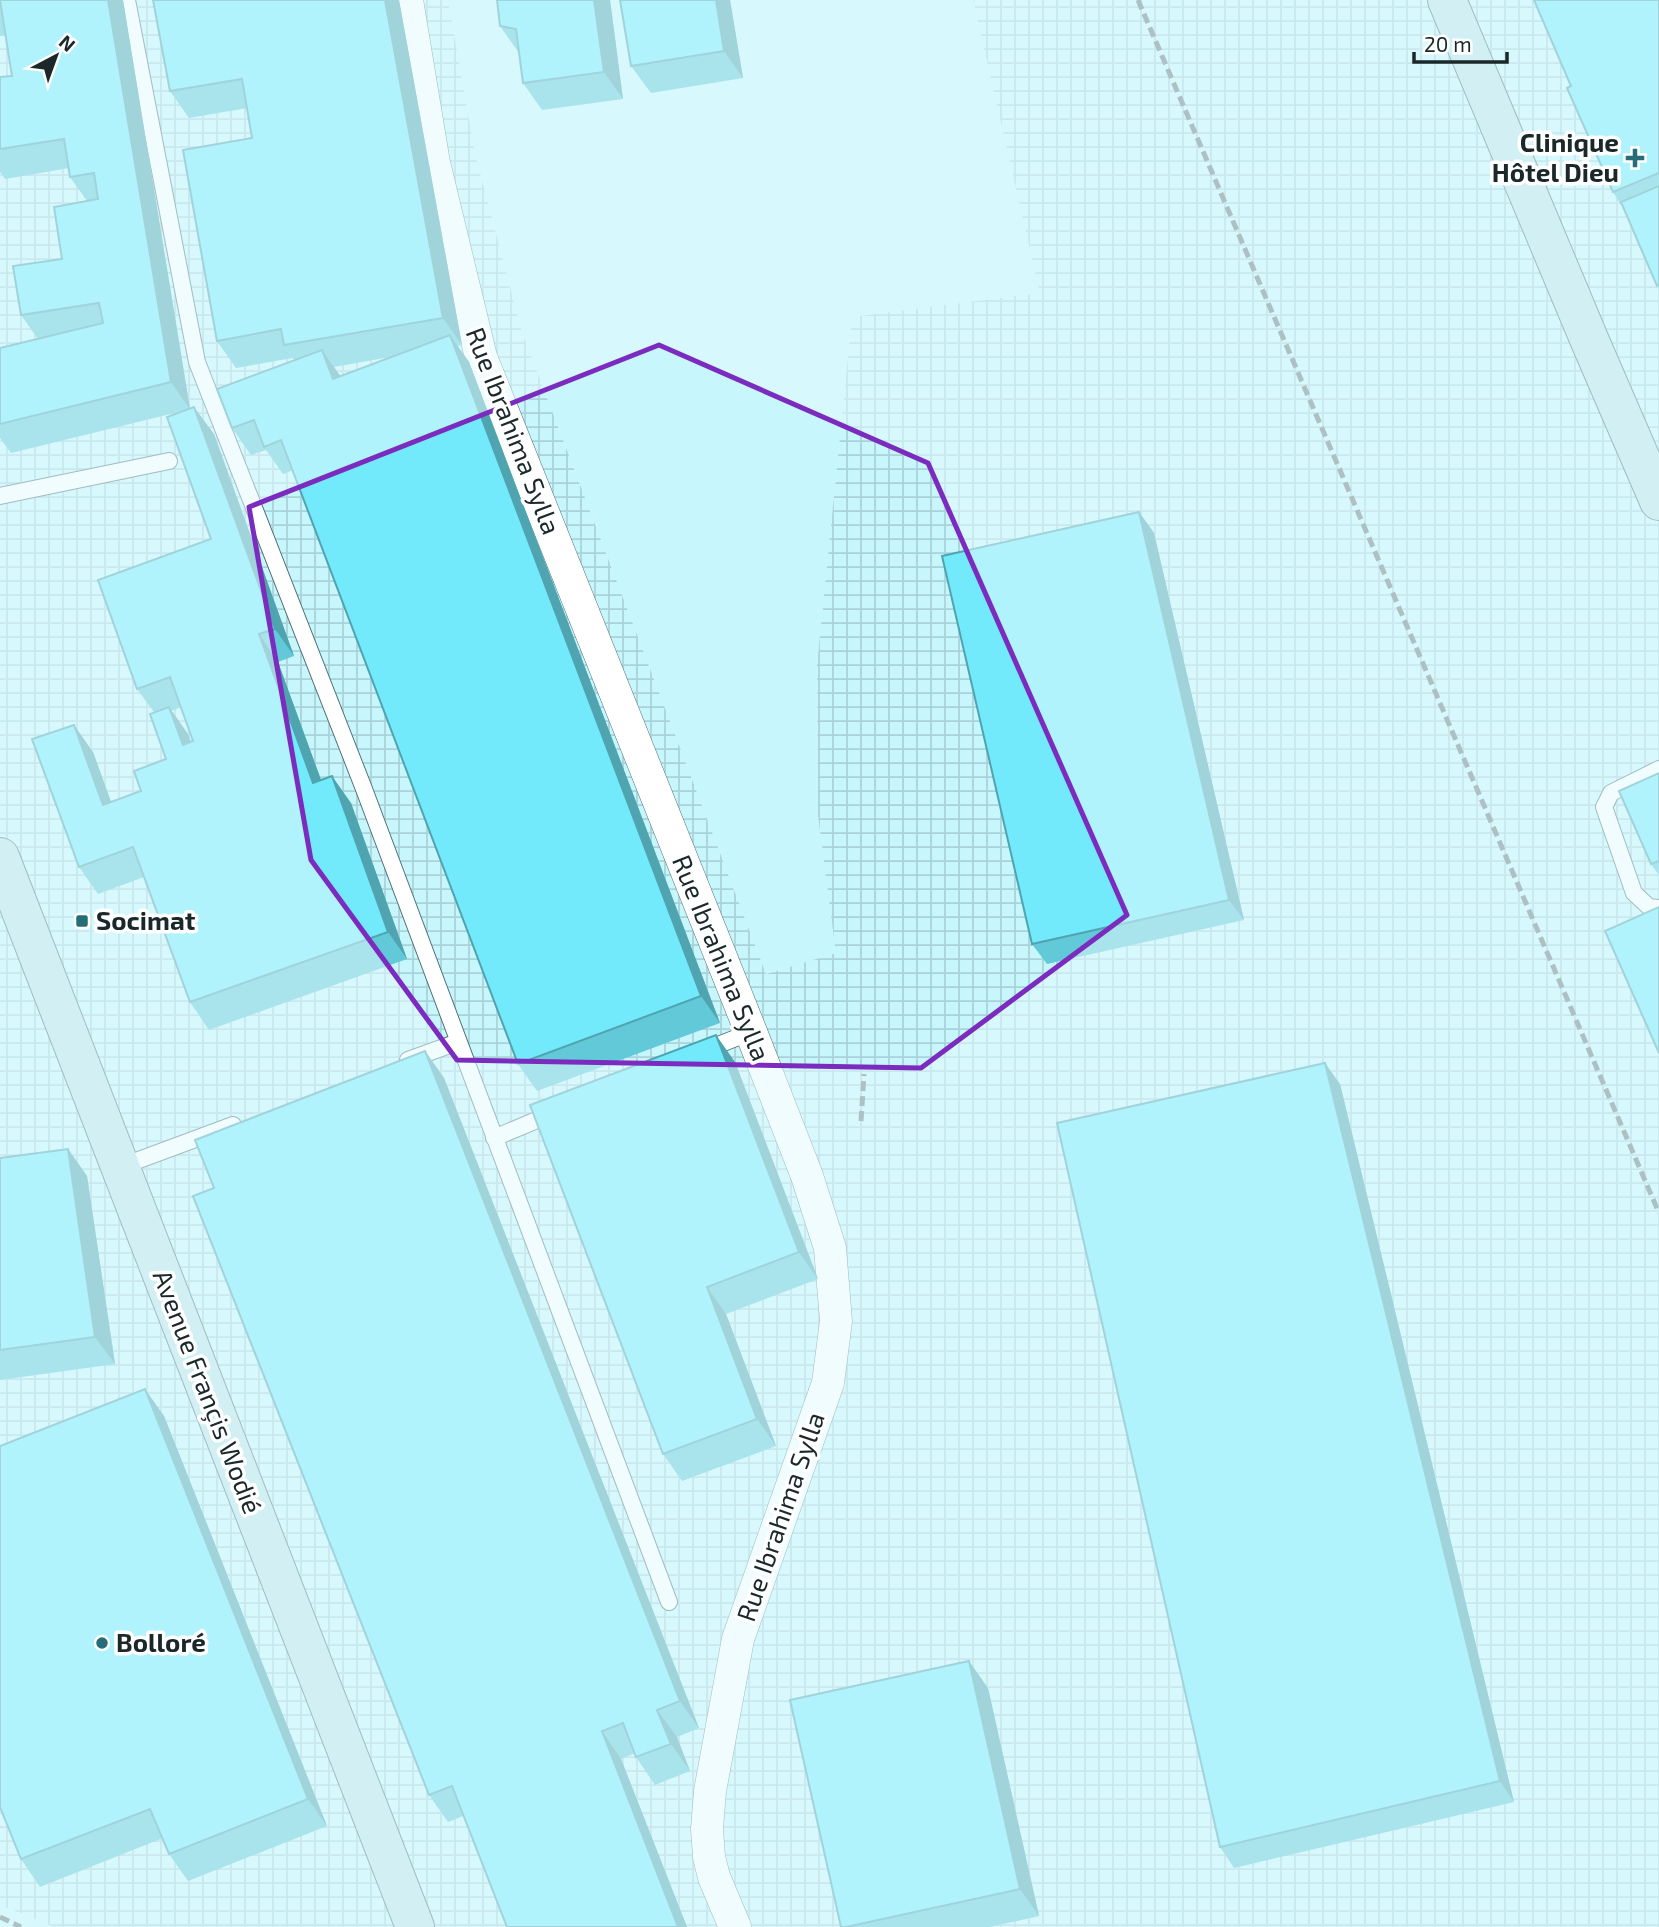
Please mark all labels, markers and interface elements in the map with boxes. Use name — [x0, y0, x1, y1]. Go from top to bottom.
north arrow — [21, 21, 91, 91]
scale bar — [1414, 21, 1507, 65]
text: N — [55, 30, 80, 56]
text: 20 m — [1424, 31, 1472, 56]
place label: Clinique Hôtel Dieu — [1492, 126, 1619, 187]
marker: Clinique Hôtel Dieu — [1625, 148, 1645, 168]
street label: Rue Ibrahima Sylla — [461, 323, 568, 538]
street label: Rue Ibrahima Sylla — [667, 850, 778, 1065]
place label: Socimat — [96, 904, 196, 935]
marker: Socimat — [74, 913, 90, 929]
street label: Avenue Françis Wodié — [146, 1265, 269, 1518]
street label: Rue Ibrahima Sylla — [729, 1408, 830, 1625]
place label: Bolloré — [116, 1626, 206, 1657]
marker: Bolloré — [94, 1635, 110, 1651]

